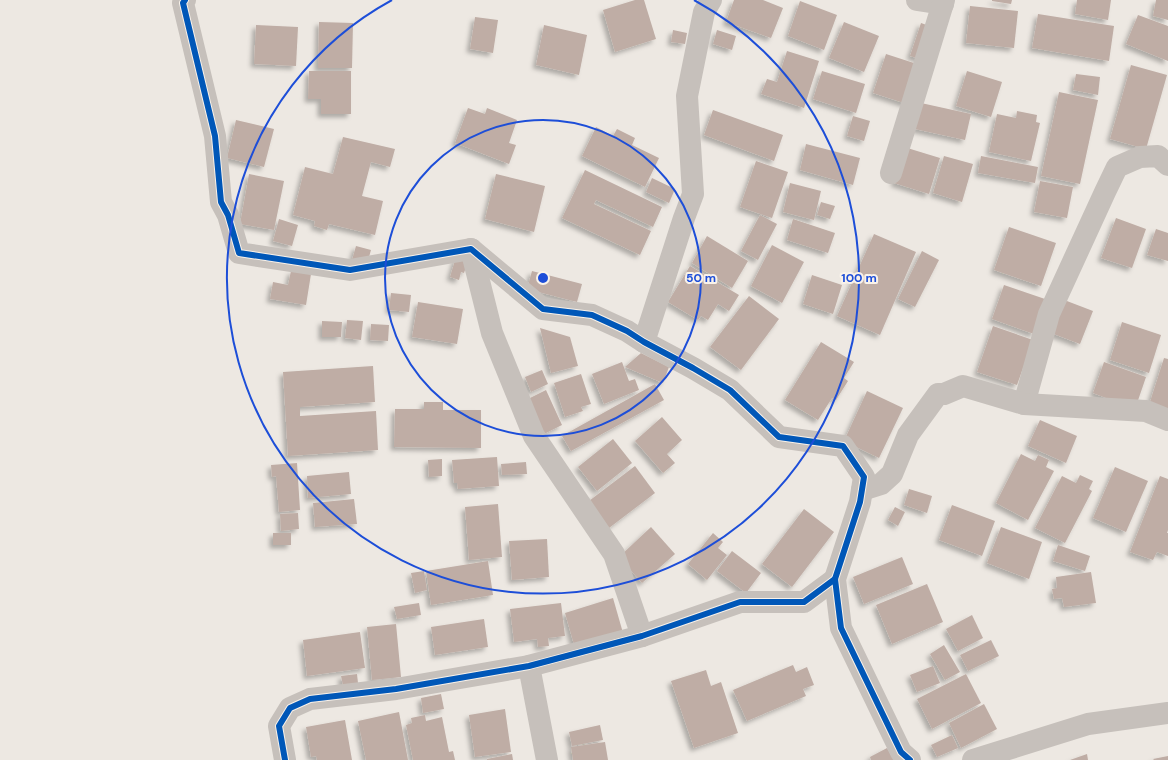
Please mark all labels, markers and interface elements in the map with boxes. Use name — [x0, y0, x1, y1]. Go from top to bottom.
text: 50 m — [686, 270, 716, 286]
text: 100 m — [841, 270, 877, 286]
centre of rings — [536, 271, 550, 285]

